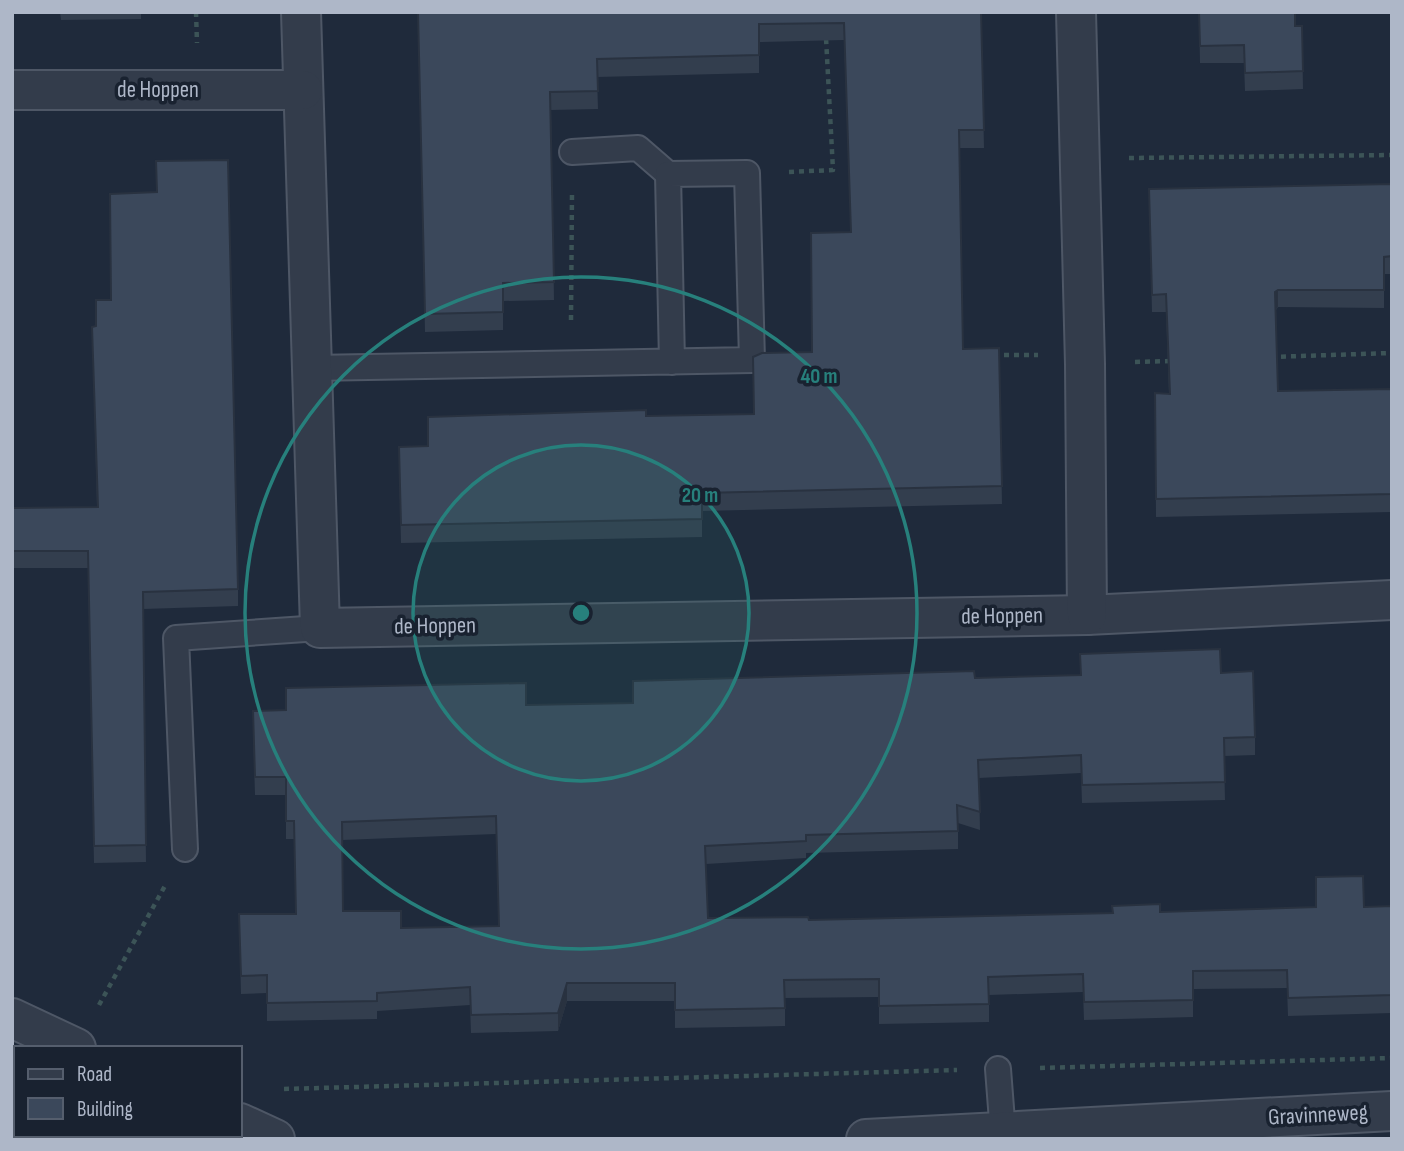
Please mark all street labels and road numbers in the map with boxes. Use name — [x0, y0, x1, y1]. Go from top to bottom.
street label: de Hoppen — [117, 76, 199, 104]
street label: de Hoppen — [961, 601, 1043, 631]
street label: de Hoppen — [394, 611, 476, 641]
street label: Gravinneweg — [1267, 1098, 1369, 1132]

